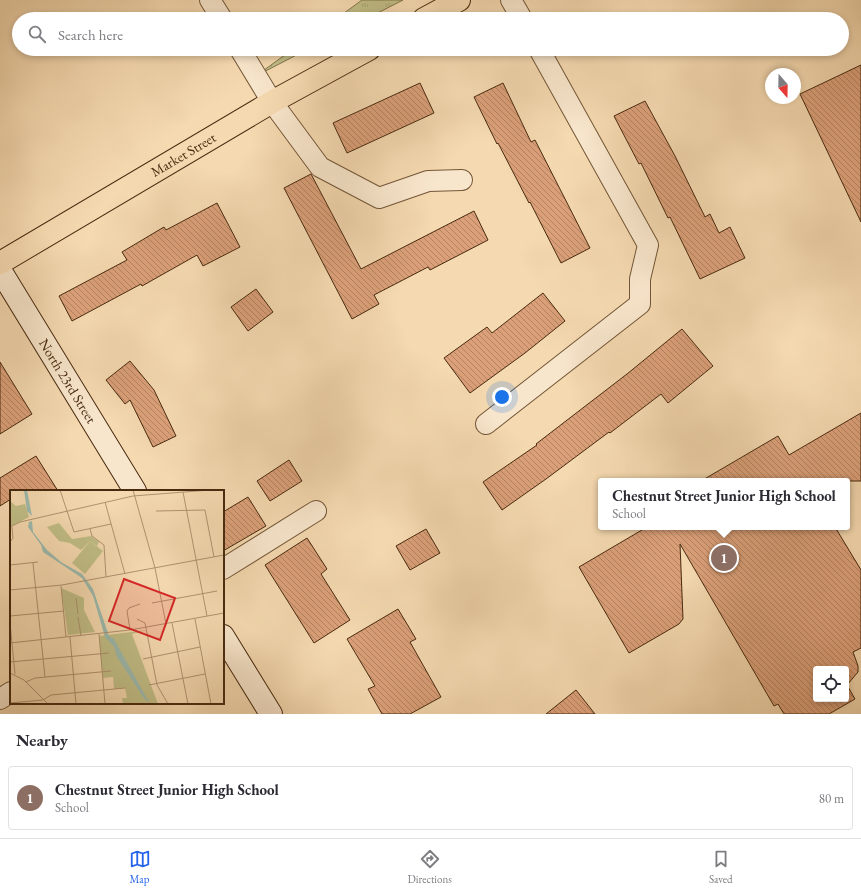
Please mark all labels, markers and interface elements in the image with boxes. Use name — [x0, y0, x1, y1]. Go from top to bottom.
search box — [12, 12, 849, 56]
icon: search — [26, 23, 48, 45]
text: Search here — [58, 25, 123, 44]
north arrow — [765, 68, 801, 104]
street label: Market Street — [147, 128, 220, 181]
street label: North 23rd Street — [35, 335, 101, 427]
your location — [492, 387, 512, 407]
popup — [598, 478, 850, 530]
text: Chestnut Street Junior High School — [612, 486, 836, 505]
inset map — [10, 490, 224, 704]
text: School — [612, 505, 646, 522]
pin: 1 — [711, 543, 737, 573]
map controls — [813, 666, 849, 702]
button: locate — [813, 666, 849, 702]
text: Nearby — [16, 729, 68, 751]
text: Chestnut Street Junior High School — [55, 780, 279, 799]
text: 1 — [27, 790, 33, 807]
text: 80 m — [819, 790, 844, 807]
text: School — [55, 799, 89, 816]
tab: Map — [129, 848, 151, 886]
tab: Directions — [408, 848, 452, 886]
tab: Saved — [709, 848, 732, 886]

